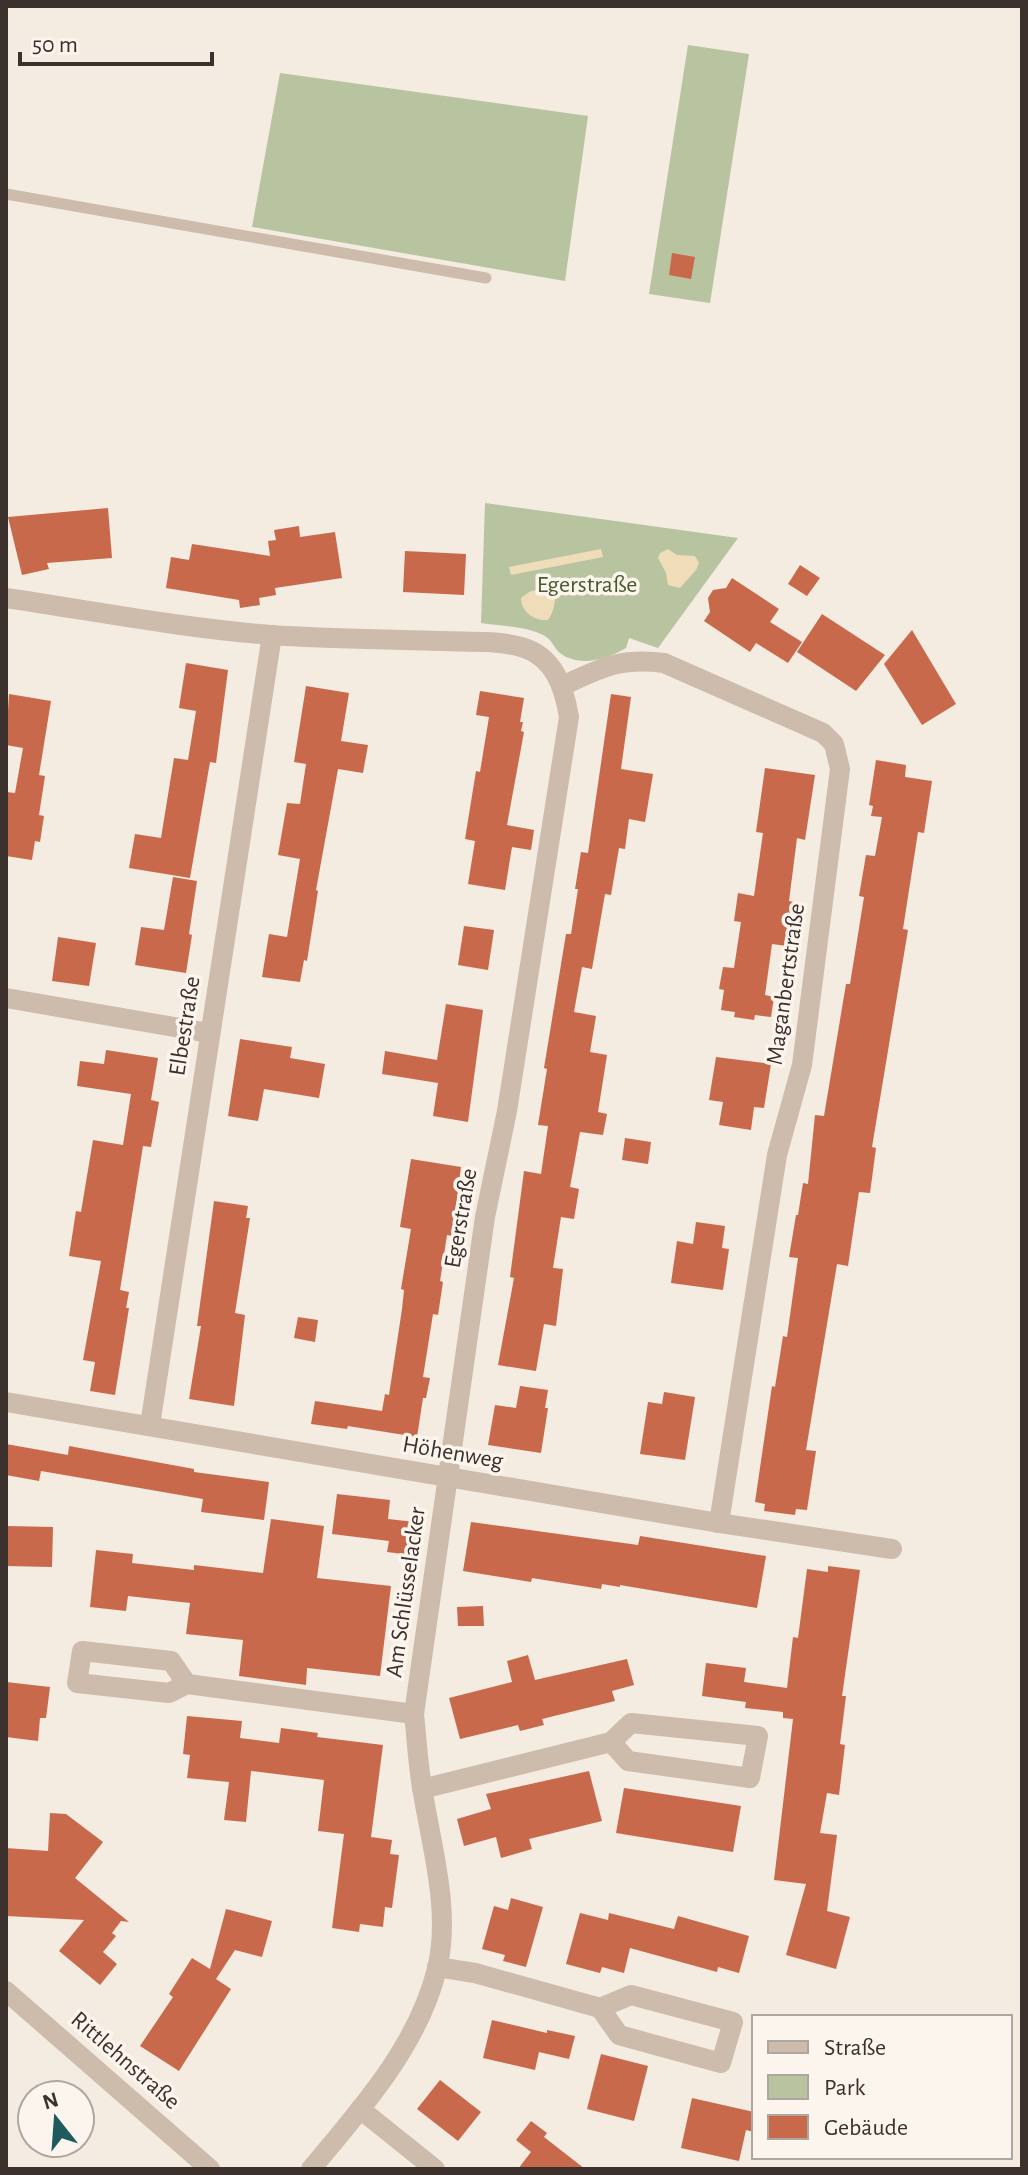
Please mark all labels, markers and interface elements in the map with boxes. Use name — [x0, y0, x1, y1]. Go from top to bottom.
scale bar — [20, 16, 212, 66]
text: 50 m — [32, 33, 78, 57]
park label: Egerstraße — [537, 573, 637, 597]
street label: Maganbertstraße — [763, 902, 809, 1066]
street label: Elbestraße — [165, 975, 205, 1078]
street label: Egerstraße — [440, 1167, 482, 1270]
street label: Höhenweg — [401, 1432, 505, 1474]
street label: Am Schlüsselacker — [382, 1505, 430, 1679]
street label: Rittlehnstraße — [66, 2007, 184, 2114]
legend — [752, 2015, 1012, 2159]
text: Straße — [824, 2036, 886, 2060]
text: Park — [824, 2076, 865, 2100]
north arrow — [16, 2079, 96, 2159]
text: N — [40, 2088, 61, 2114]
text: Gebäude — [824, 2116, 908, 2140]

